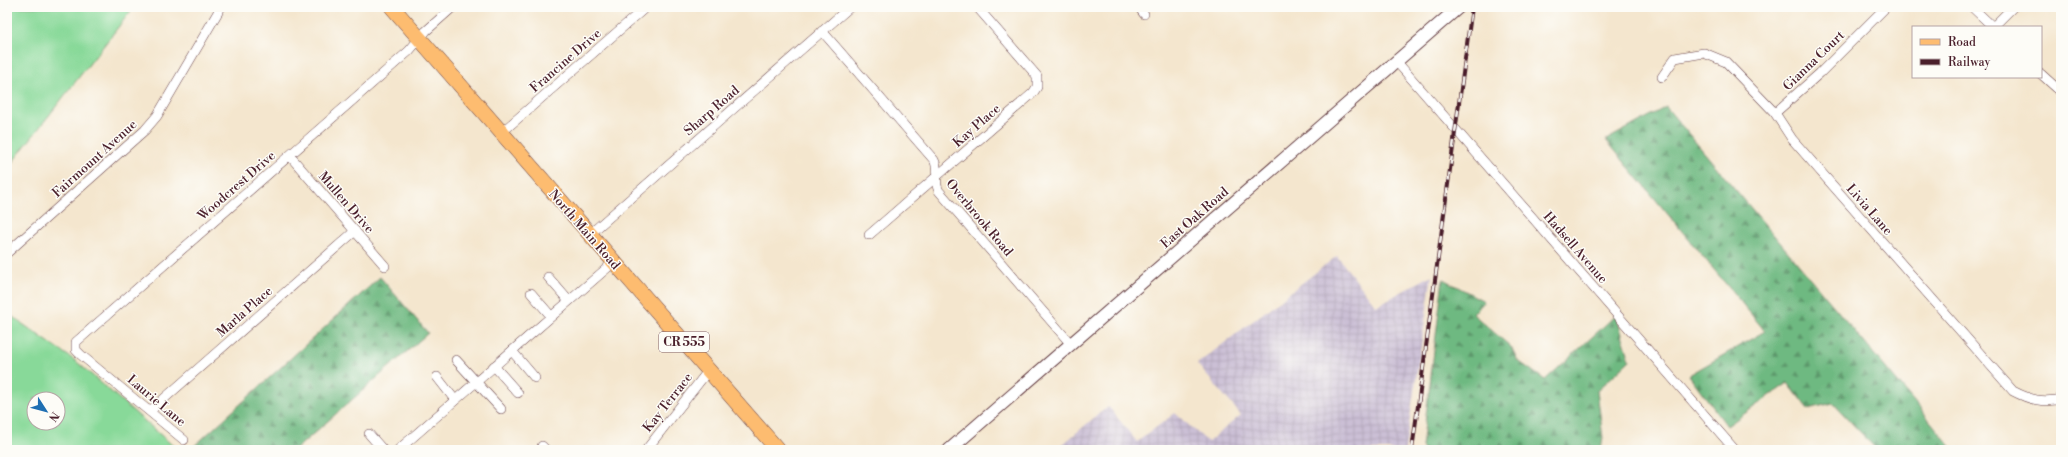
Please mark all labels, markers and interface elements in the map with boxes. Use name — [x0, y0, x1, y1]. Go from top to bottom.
street label: Francine Drive — [527, 25, 605, 96]
legend — [1912, 26, 2042, 78]
street label: Gianna Court — [1780, 27, 1848, 94]
text: Road — [1948, 35, 1976, 50]
text: Railway — [1948, 55, 1990, 70]
street label: Sharp Road — [681, 82, 743, 139]
street label: Kay Place — [950, 100, 1004, 151]
street label: Fairmount Avenue — [49, 116, 141, 201]
street label: Woodcrest Drive — [194, 147, 279, 225]
street label: Mullen Drive — [315, 168, 378, 237]
street label: Overbrook Road — [942, 176, 1016, 260]
street label: Livia Lane — [1843, 181, 1896, 239]
street label: East Oak Road — [1157, 183, 1232, 252]
street label: North Main Road — [545, 186, 624, 273]
street label: Hadsell Avenue — [1540, 208, 1611, 287]
street label: Marla Place — [213, 283, 276, 340]
road number: CR 555 — [659, 332, 709, 352]
street label: Kay Terrace — [640, 369, 696, 436]
street label: Laurie Lane — [124, 372, 189, 430]
north arrow — [26, 391, 66, 431]
text: N — [45, 409, 62, 424]

